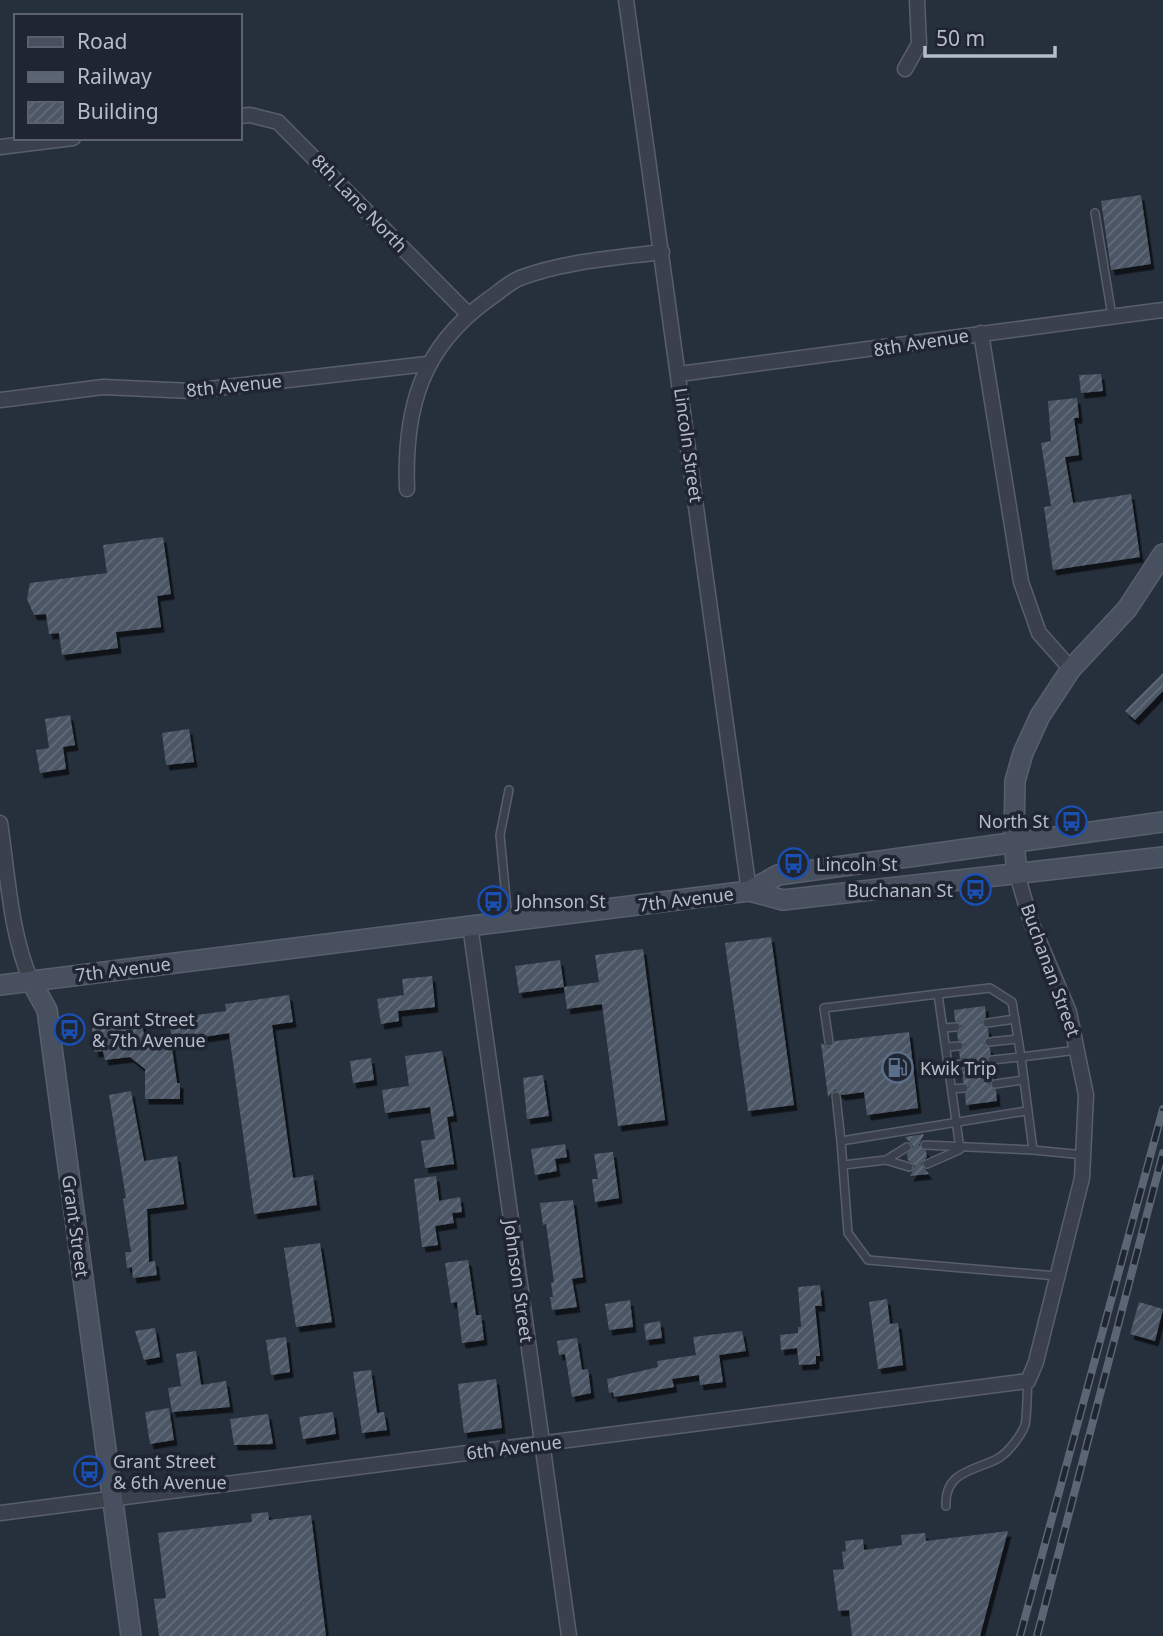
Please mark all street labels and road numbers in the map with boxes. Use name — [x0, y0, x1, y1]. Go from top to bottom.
street label: 8th Lane North — [307, 149, 413, 257]
street label: 8th Avenue — [872, 323, 970, 361]
street label: 8th Avenue — [185, 368, 283, 402]
street label: Lincoln Street — [669, 386, 709, 504]
street label: 7th Avenue — [637, 881, 735, 917]
street label: Buchanan Street — [1016, 900, 1086, 1040]
street label: 7th Avenue — [74, 951, 172, 987]
street label: Grant Street — [57, 1173, 95, 1279]
street label: Johnson Street — [498, 1216, 540, 1344]
street label: 6th Avenue — [465, 1429, 563, 1465]

